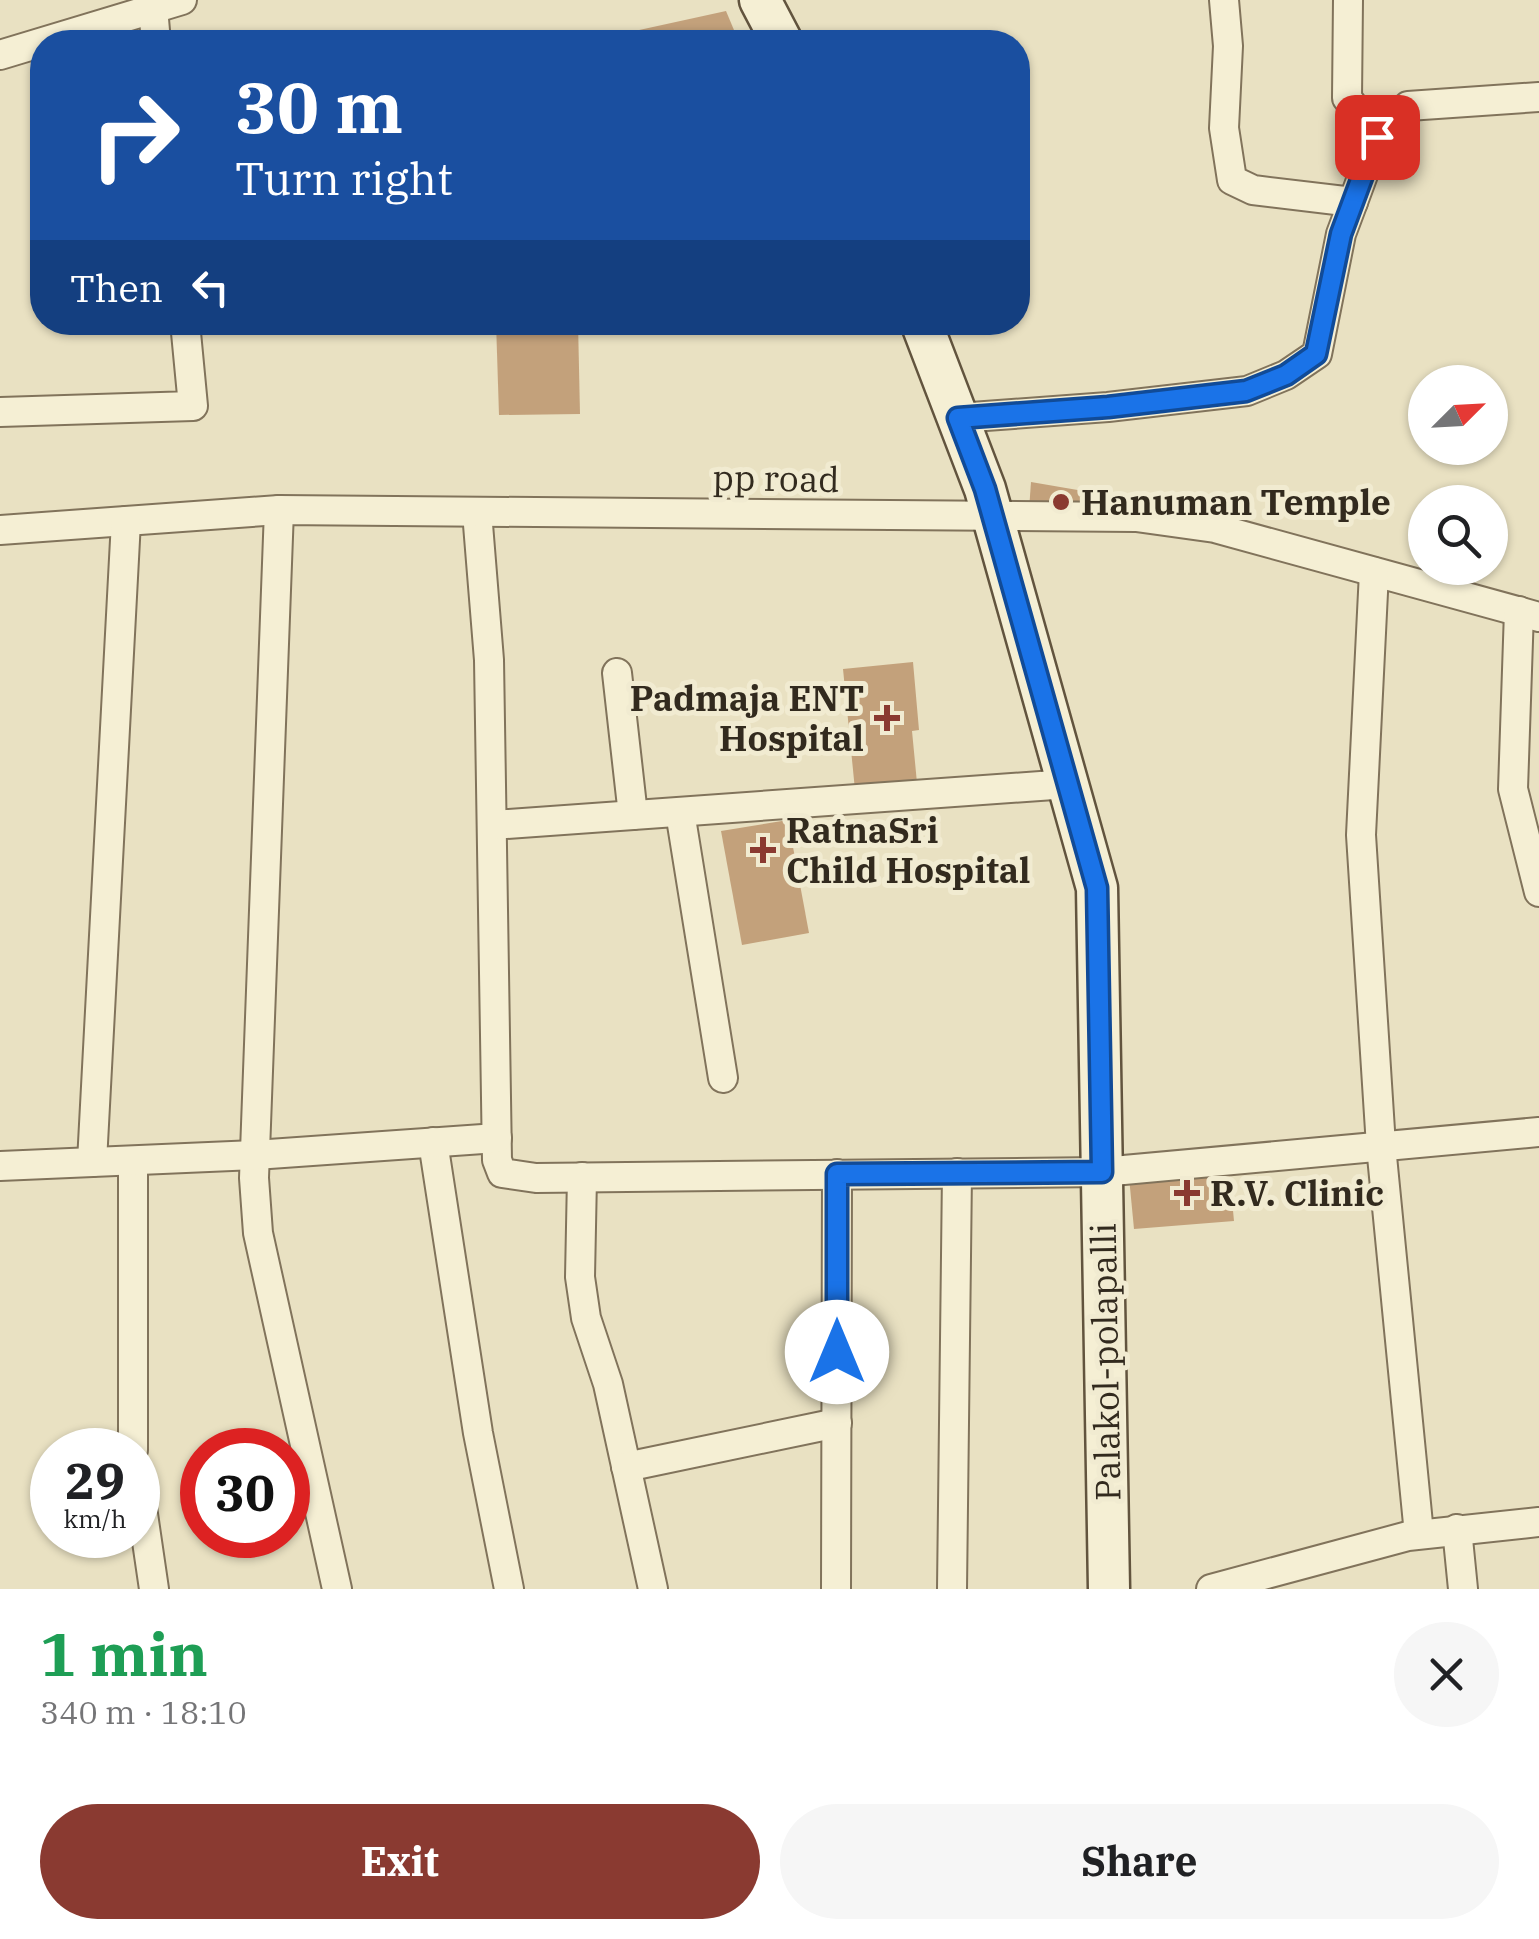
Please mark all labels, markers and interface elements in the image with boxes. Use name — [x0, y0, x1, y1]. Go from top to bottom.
text: 30 m — [235, 61, 403, 152]
icon: right — [70, 70, 200, 200]
pin — [1335, 95, 1420, 180]
icon: arrive — [1350, 110, 1405, 165]
text: Turn right — [235, 149, 453, 207]
icon: left — [183, 260, 238, 315]
text: Then — [70, 263, 163, 312]
north arrow — [1408, 365, 1508, 465]
map controls — [1408, 365, 1508, 585]
street label: pp road — [712, 454, 840, 502]
place label: Hanuman Temple — [1081, 479, 1391, 525]
button: search — [1408, 485, 1508, 585]
marker: Hanuman Temple — [1050, 491, 1072, 513]
place label: Padmaja ENT Hospital — [630, 675, 864, 761]
marker: Padmaja ENT Hospital — [874, 705, 900, 731]
place label: RatnaSri Child Hospital — [786, 807, 1030, 893]
marker: RatnaSri Child Hospital — [750, 837, 776, 863]
place label: R.V. Clinic — [1210, 1170, 1384, 1216]
marker: R.V. Clinic — [1174, 1180, 1200, 1206]
street label: Palakol-polapalli — [1080, 1223, 1130, 1501]
position arrow — [785, 1300, 889, 1404]
speed limit sign: 30 — [180, 1428, 310, 1558]
text: 29 — [65, 1448, 125, 1513]
text: km/h — [63, 1502, 127, 1535]
text: 1 min — [40, 1614, 208, 1693]
button: close — [1394, 1622, 1499, 1727]
text: 340 m · 18:10 — [40, 1691, 247, 1733]
button: Exit — [40, 1804, 760, 1919]
button: Share — [780, 1804, 1499, 1919]

